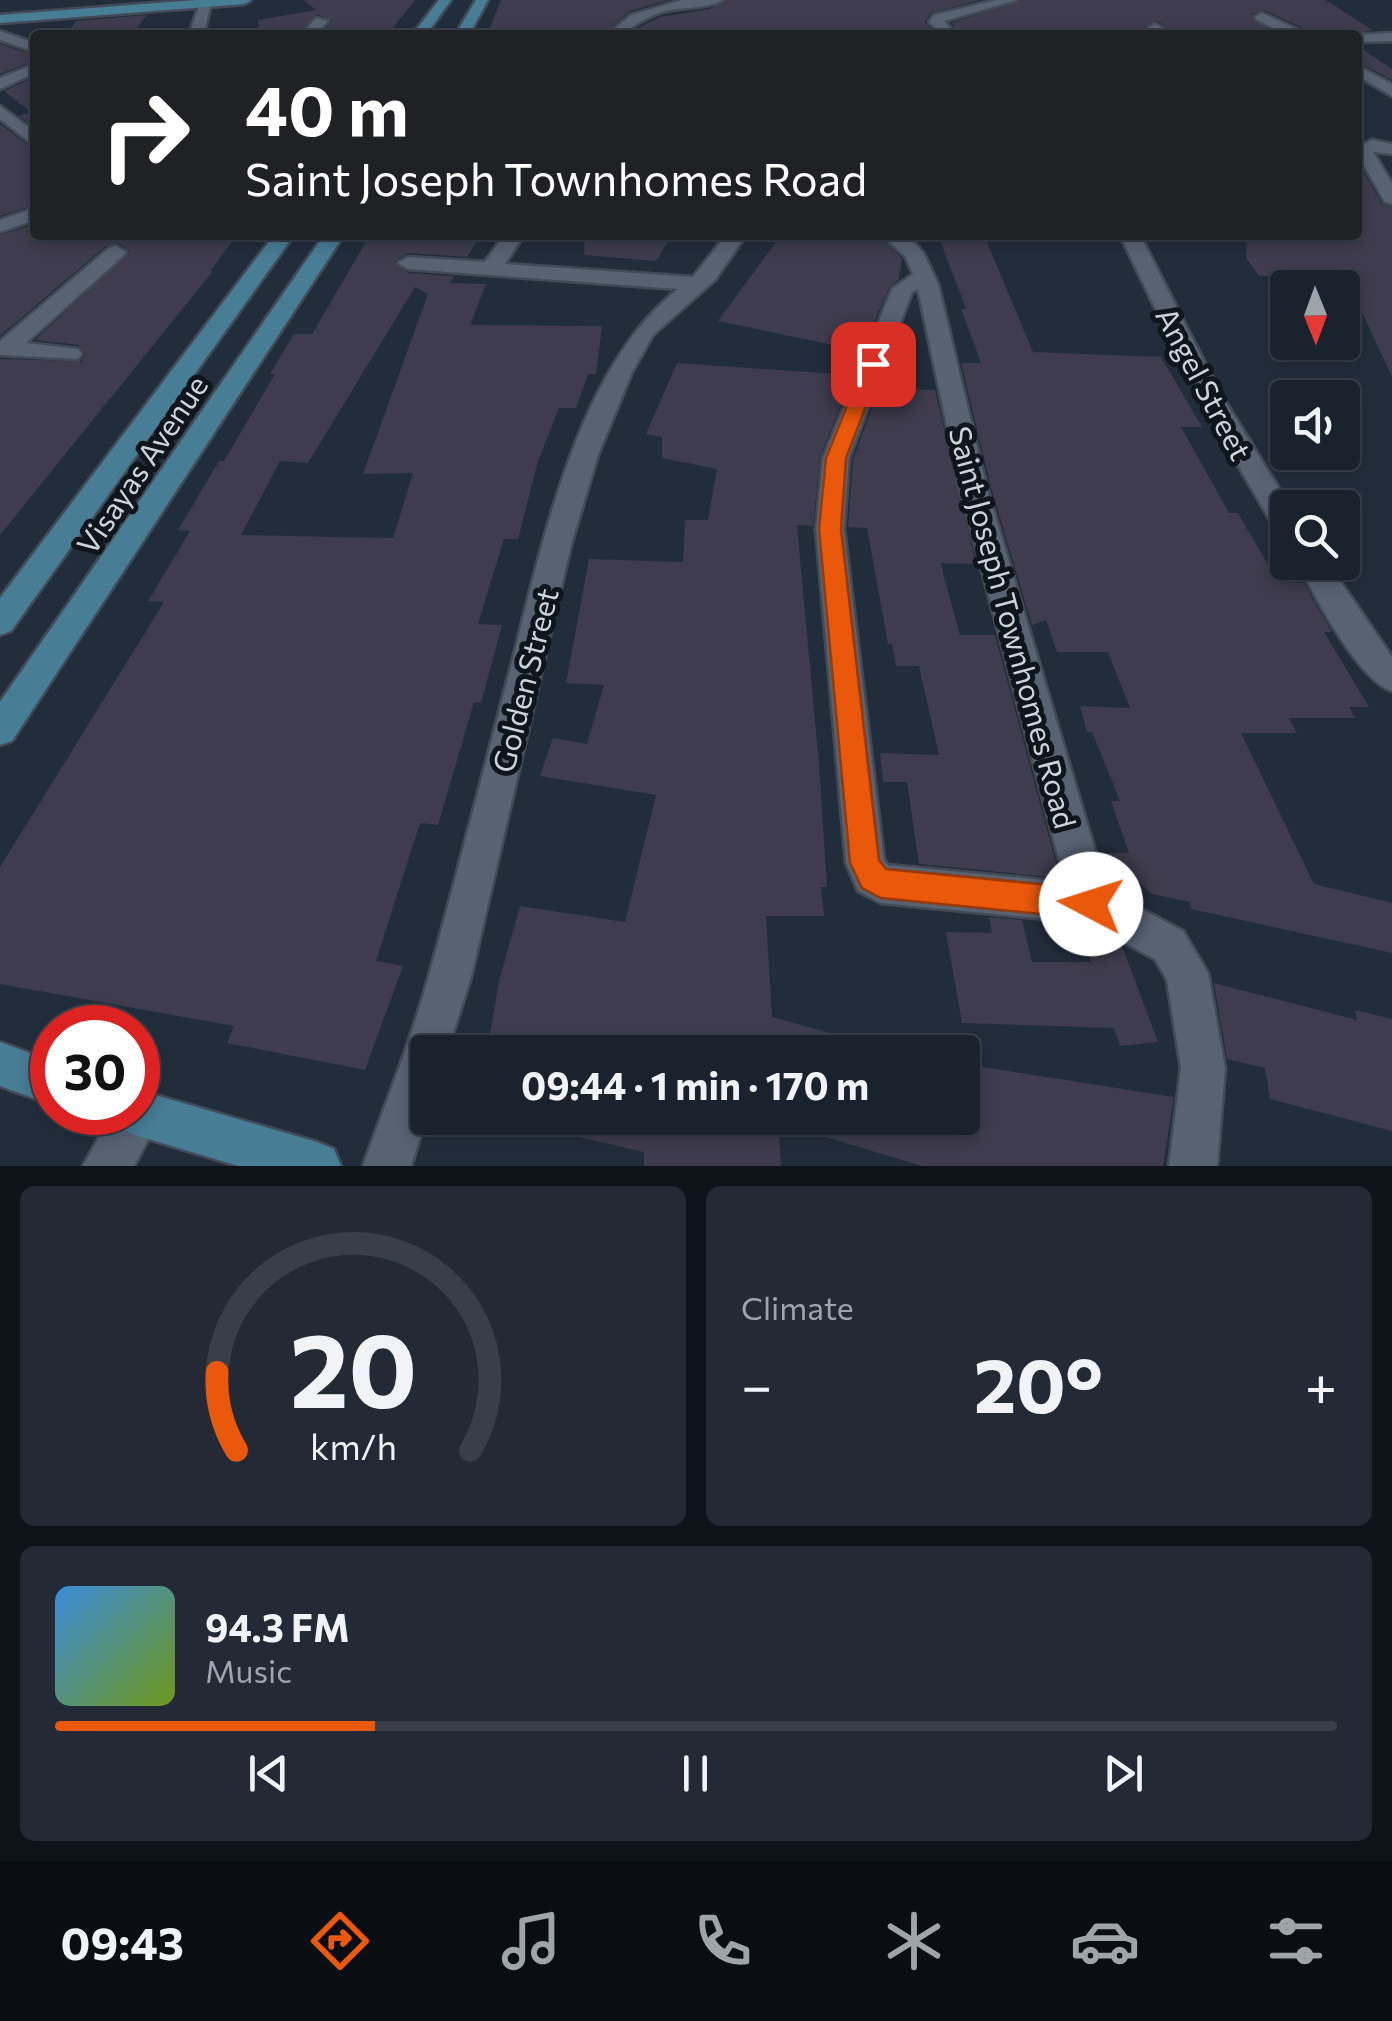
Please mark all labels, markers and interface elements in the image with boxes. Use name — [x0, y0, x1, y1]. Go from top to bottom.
text: 40 m — [245, 65, 409, 150]
icon: right — [80, 70, 210, 200]
text: Saint Joseph Townhomes Road — [245, 150, 867, 205]
north arrow — [1270, 270, 1360, 360]
map controls — [1270, 270, 1360, 580]
street label: Angel Street — [1149, 300, 1261, 466]
pin — [831, 322, 916, 407]
icon: arrive — [846, 337, 901, 392]
street label: Visayas Avenue — [68, 368, 214, 560]
button: sound — [1270, 380, 1360, 470]
street label: Saint Joseph Townhomes Road — [942, 422, 1086, 832]
button: search — [1270, 490, 1360, 580]
street label: Golden Street — [483, 584, 565, 776]
position arrow — [1039, 852, 1143, 956]
speed limit sign: 30 — [30, 1005, 160, 1135]
text: 09:44 · 1 min · 170 m — [521, 1061, 869, 1108]
text: Climate — [741, 1287, 854, 1327]
text: 20 — [289, 1302, 417, 1429]
text: 20° — [974, 1337, 1103, 1428]
text: − — [741, 1350, 772, 1417]
text: + — [1305, 1350, 1337, 1417]
text: km/h — [310, 1424, 396, 1467]
text: 94.3 FM — [205, 1603, 350, 1650]
text: Music — [205, 1650, 292, 1690]
icon: previous — [241, 1746, 296, 1801]
icon: pause — [668, 1746, 723, 1801]
icon: next — [1096, 1746, 1151, 1801]
icon: directions — [305, 1906, 375, 1976]
icon: music — [496, 1906, 566, 1976]
icon: phone — [688, 1906, 758, 1976]
icon: climate — [879, 1906, 949, 1976]
icon: car — [1070, 1906, 1140, 1976]
icon: filters — [1261, 1906, 1331, 1976]
text: 09:43 — [61, 1914, 184, 1969]

